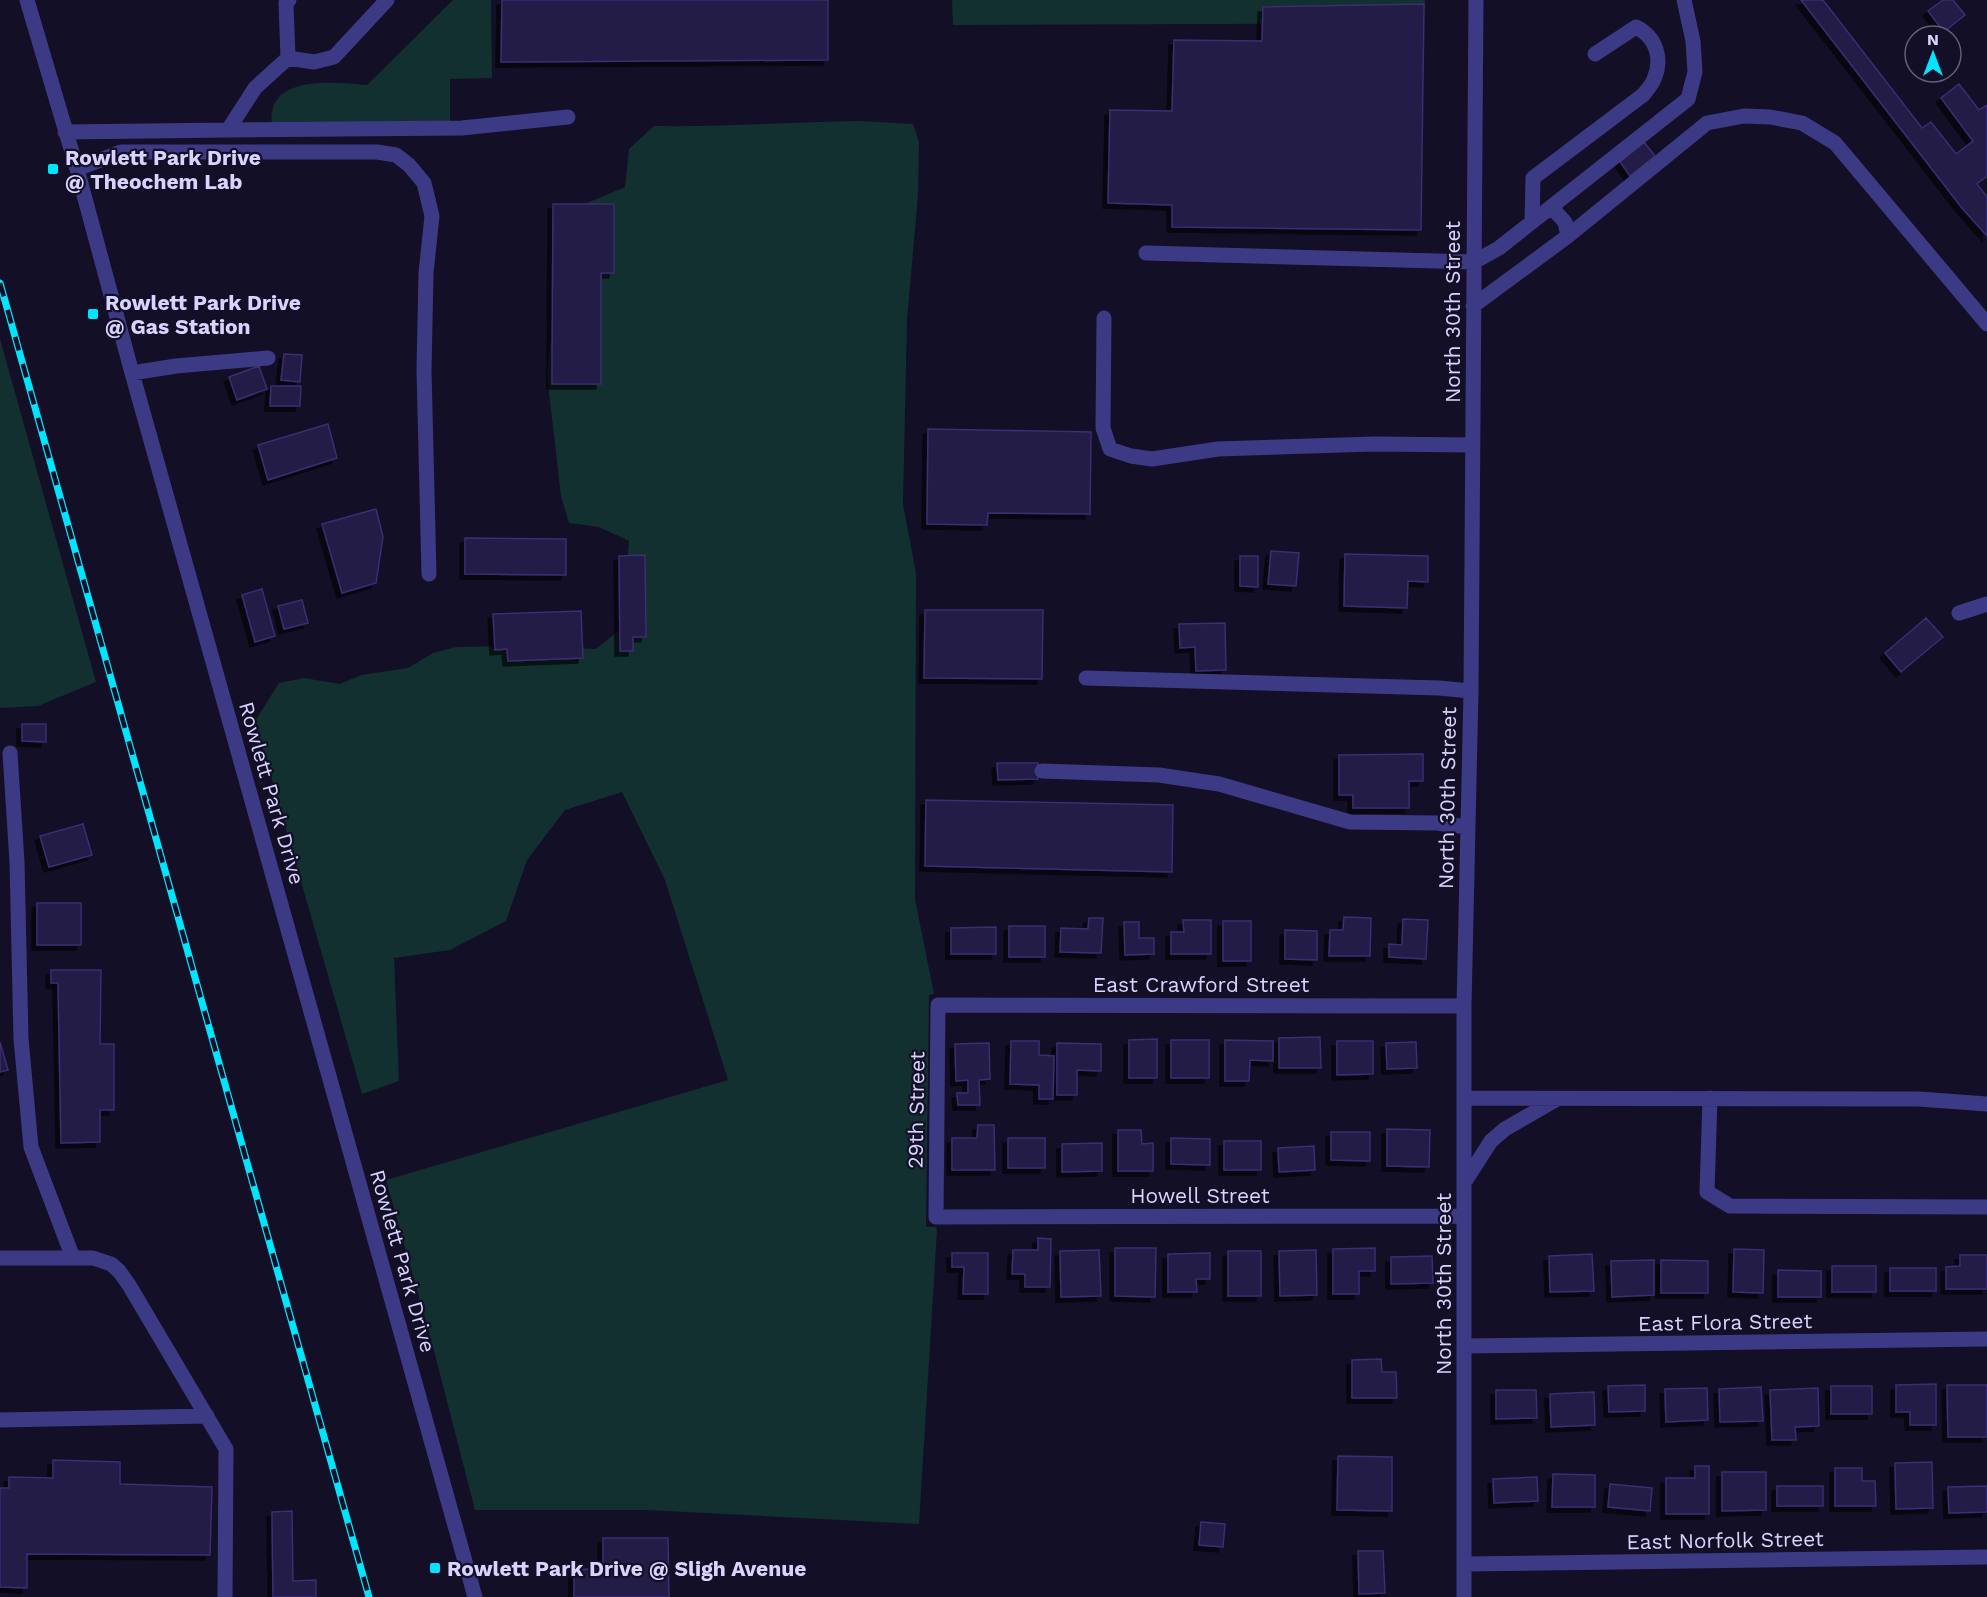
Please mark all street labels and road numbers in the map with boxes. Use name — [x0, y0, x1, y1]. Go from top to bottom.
street label: North 30th Street — [1440, 221, 1465, 403]
street label: Rowlett Park Drive — [234, 699, 310, 887]
street label: North 30th Street — [1433, 706, 1461, 889]
street label: East Crawford Street — [1093, 972, 1309, 997]
street label: 29th Street — [902, 1051, 930, 1169]
street label: Rowlett Park Drive — [365, 1167, 441, 1355]
street label: Howell Street — [1130, 1183, 1270, 1208]
street label: North 30th Street — [1431, 1193, 1456, 1375]
street label: East Flora Street — [1638, 1308, 1812, 1336]
street label: East Norfolk Street — [1626, 1526, 1824, 1554]

